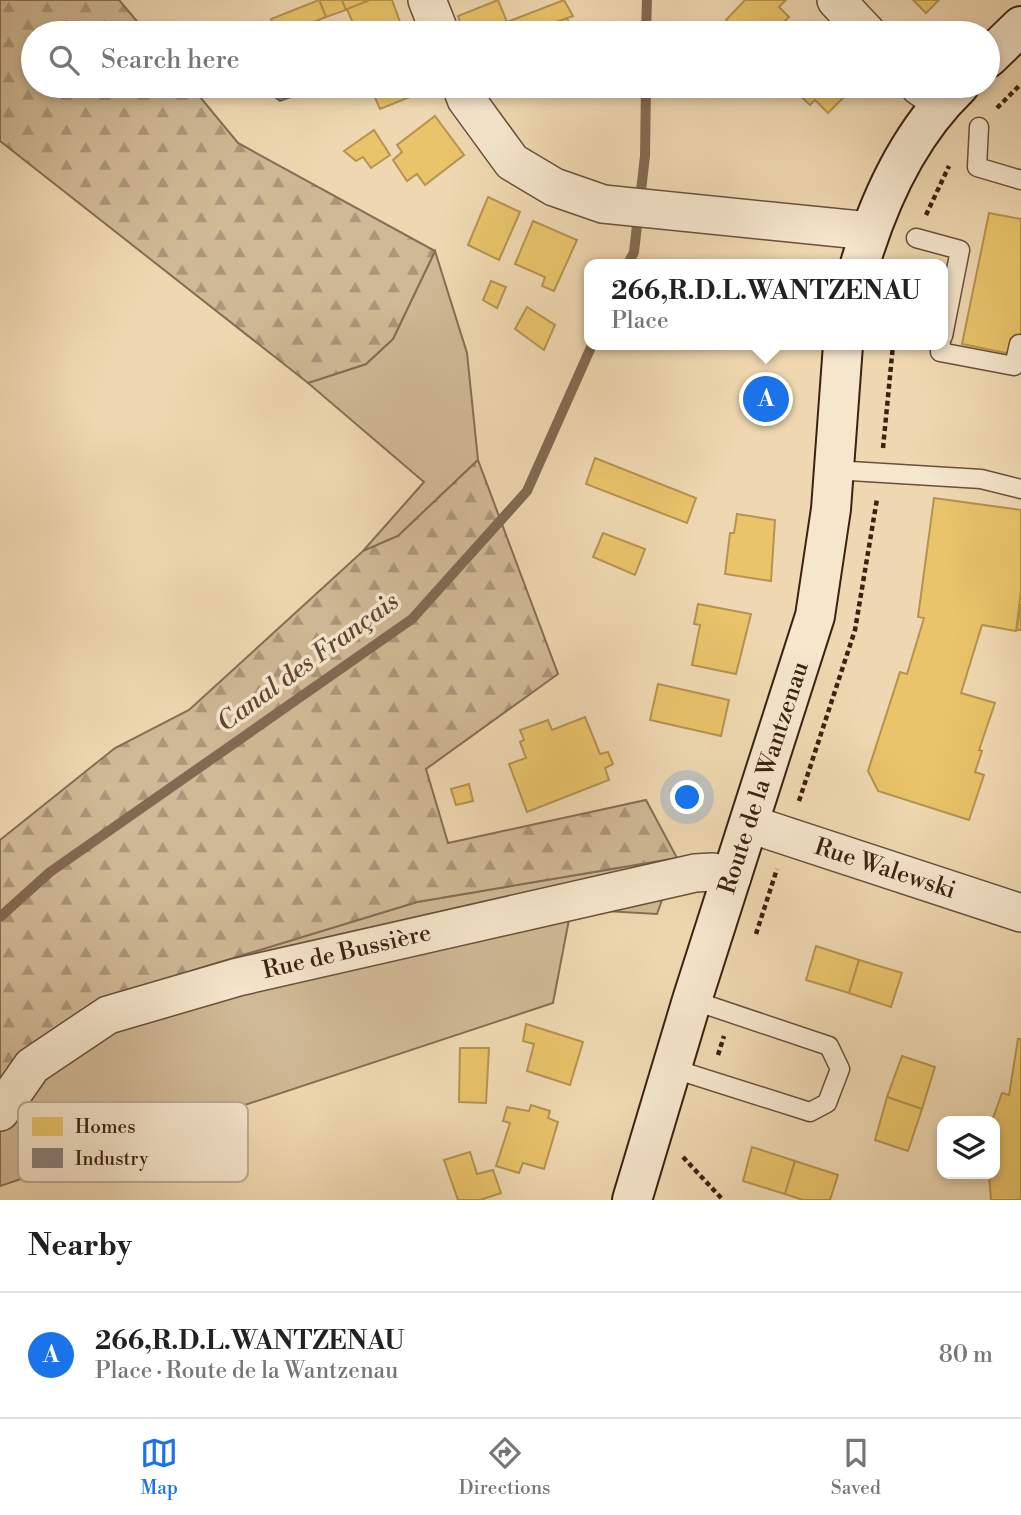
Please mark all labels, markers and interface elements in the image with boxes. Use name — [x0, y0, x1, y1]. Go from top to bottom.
search box — [21, 21, 1000, 98]
icon: search — [45, 41, 83, 79]
text: Search here — [101, 44, 240, 76]
popup — [584, 259, 948, 350]
text: 266,R.D.L.WANTZENAU — [611, 275, 921, 307]
text: Place — [611, 307, 669, 335]
pin: A — [743, 373, 789, 425]
water label: Canal des Français — [211, 585, 405, 739]
street label: Route de la Wantzenau — [712, 658, 816, 898]
your location — [670, 780, 704, 814]
street label: Rue Walewski — [811, 832, 959, 906]
street label: Rue de Bussière — [260, 918, 434, 986]
legend — [18, 1102, 248, 1182]
text: Homes — [75, 1115, 135, 1139]
map controls — [937, 1116, 1000, 1179]
button: layers — [937, 1116, 1000, 1179]
text: Industry — [75, 1147, 149, 1171]
text: Nearby — [28, 1227, 132, 1265]
text: 266,R.D.L.WANTZENAU — [95, 1325, 405, 1357]
text: A — [43, 1341, 59, 1369]
text: 80 m — [939, 1341, 993, 1369]
text: Place · Route de la Wantzenau — [95, 1357, 398, 1385]
tab: Map — [140, 1434, 178, 1500]
tab: Directions — [459, 1434, 550, 1500]
tab: Saved — [831, 1434, 881, 1500]

